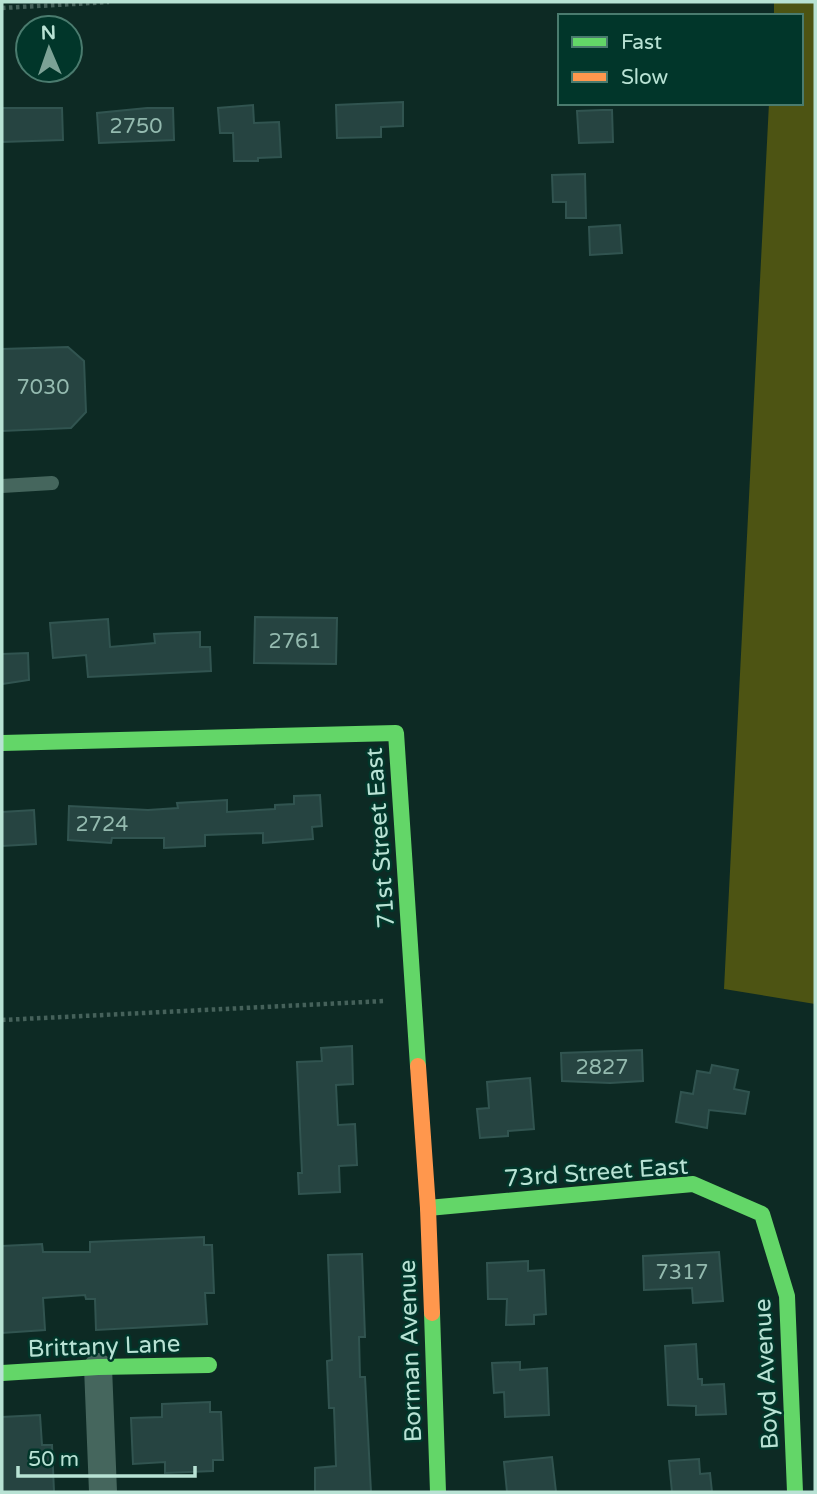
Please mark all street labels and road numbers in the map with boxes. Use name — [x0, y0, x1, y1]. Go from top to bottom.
street label: 71st Street East — [360, 747, 401, 929]
street label: 73rd Street East — [503, 1152, 689, 1193]
street label: Borman Avenue — [393, 1259, 428, 1443]
street label: Boyd Avenue — [748, 1298, 785, 1450]
street label: Brittany Lane — [27, 1329, 181, 1364]

